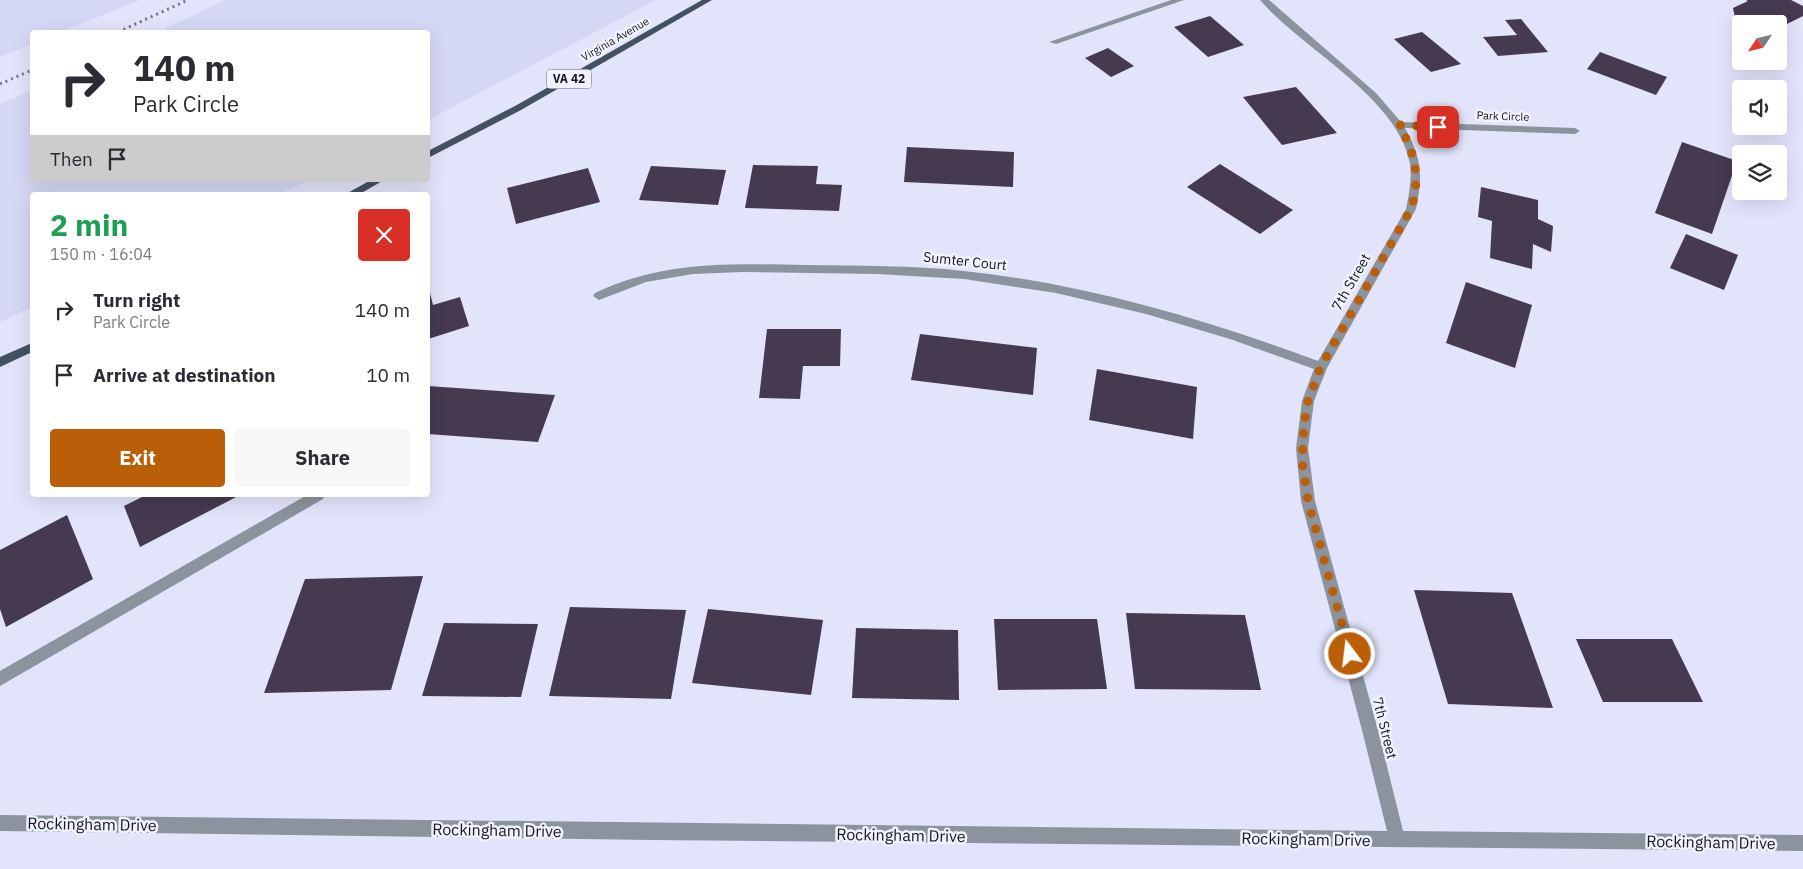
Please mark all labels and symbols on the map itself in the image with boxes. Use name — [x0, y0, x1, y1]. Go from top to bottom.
street label: Virginia Avenue — [579, 14, 651, 64]
north arrow — [1732, 15, 1788, 70]
road number: VA 42 — [546, 70, 592, 88]
pin — [1417, 106, 1459, 148]
street label: Park Circle — [1476, 108, 1530, 124]
street label: Sumter Court — [922, 248, 1008, 274]
street label: 7th Street — [1327, 250, 1375, 314]
position arrow — [1323, 627, 1375, 679]
street label: 7th Street — [1369, 695, 1401, 761]
street label: Rockingham Drive — [27, 813, 157, 835]
street label: Rockingham Drive — [432, 819, 562, 841]
street label: Rockingham Drive — [836, 824, 966, 846]
street label: Rockingham Drive — [1241, 828, 1371, 850]
street label: Rockingham Drive — [1646, 831, 1776, 853]

